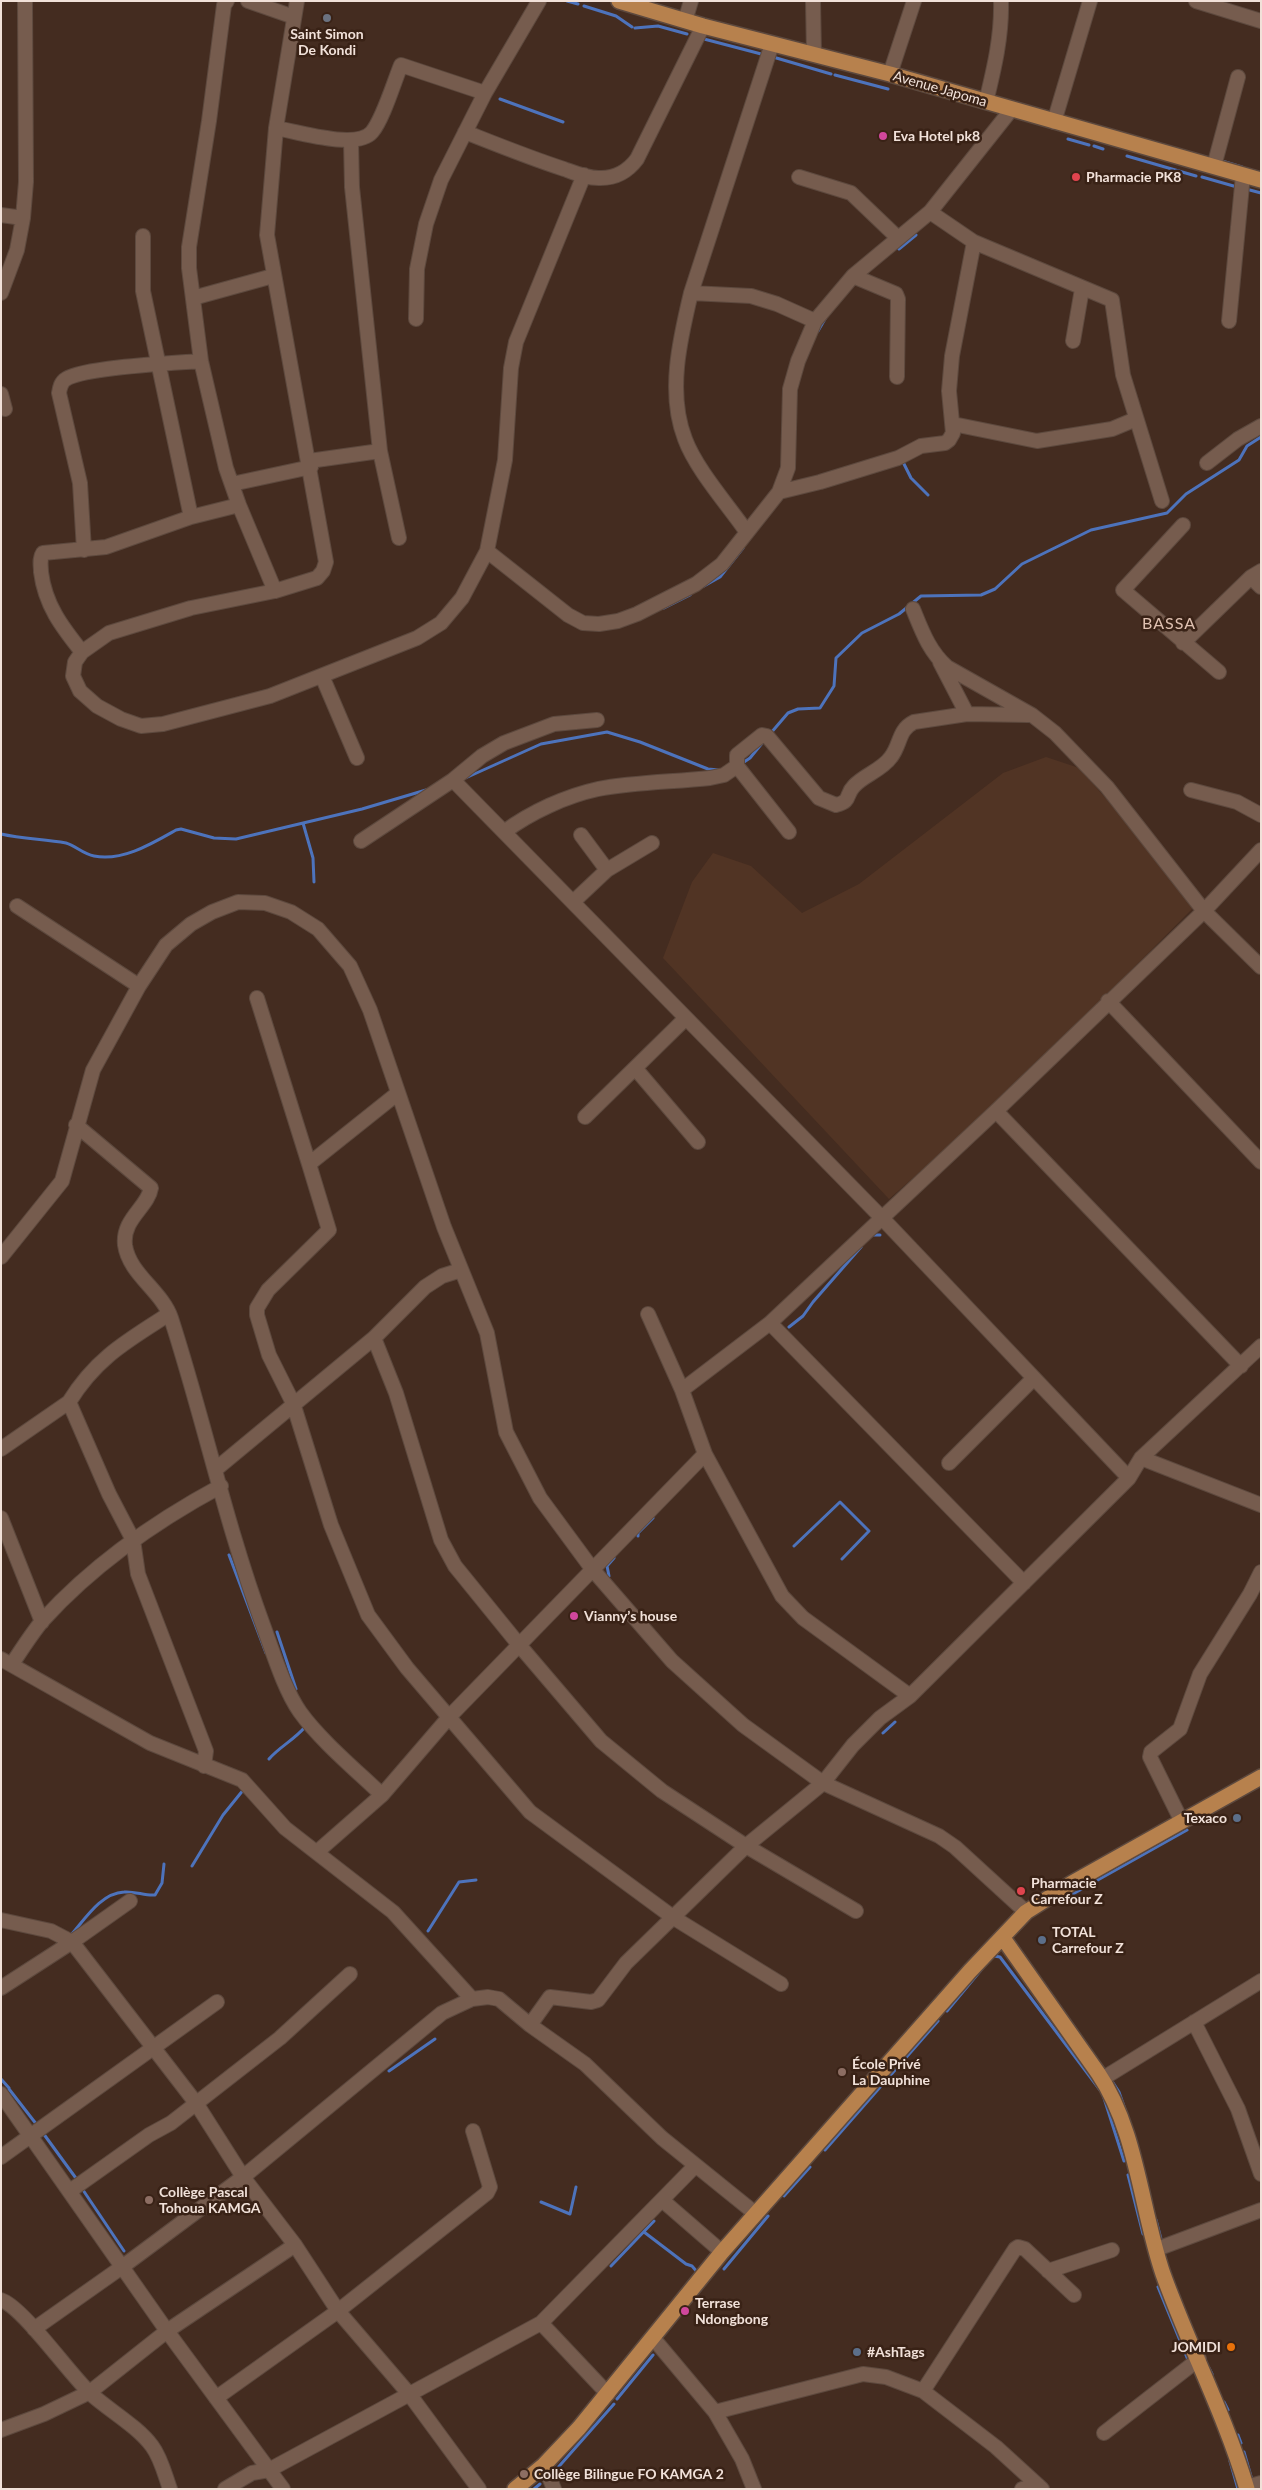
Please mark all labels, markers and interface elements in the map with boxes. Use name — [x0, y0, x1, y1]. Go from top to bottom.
marker: Saint Simon De Kondi — [321, 12, 333, 24]
place label: Saint Simon De Kondi — [290, 26, 364, 58]
street label: Avenue Japoma — [891, 68, 989, 110]
place label: Eva Hotel pk8 — [893, 128, 980, 144]
marker: Eva Hotel pk8 — [877, 130, 889, 142]
place label: Pharmacie PK8 — [1086, 169, 1181, 185]
marker: Pharmacie PK8 — [1070, 171, 1082, 183]
district label: BASSA — [1141, 614, 1197, 634]
place label: Vianny’s house — [584, 1608, 677, 1624]
marker: Vianny’s house — [568, 1610, 580, 1622]
place label: Texaco — [1184, 1810, 1227, 1826]
marker: Texaco — [1231, 1812, 1243, 1824]
place label: Pharmacie Carrefour Z — [1031, 1875, 1103, 1908]
marker: Pharmacie Carrefour Z — [1015, 1885, 1027, 1897]
place label: TOTAL Carrefour Z — [1052, 1924, 1124, 1956]
marker: TOTAL Carrefour Z — [1036, 1934, 1048, 1946]
place label: École Privé La Dauphine — [852, 2056, 930, 2088]
marker: École Privé La Dauphine — [836, 2066, 848, 2078]
place label: Collège Pascal Tohoua KAMGA — [159, 2184, 260, 2216]
marker: Collège Pascal Tohoua KAMGA — [143, 2194, 155, 2206]
place label: Terrase Ndongbong — [695, 2295, 768, 2328]
marker: Terrase Ndongbong — [679, 2305, 691, 2317]
place label: JOMIDI — [1171, 2339, 1221, 2355]
marker: JOMIDI — [1225, 2341, 1237, 2353]
place label: #AshTags — [867, 2344, 925, 2360]
marker: #AshTags — [851, 2346, 863, 2358]
place label: Collège Bilingue FO KAMGA 2 — [534, 2466, 724, 2482]
marker: Collège Bilingue FO KAMGA 2 — [518, 2468, 530, 2480]

